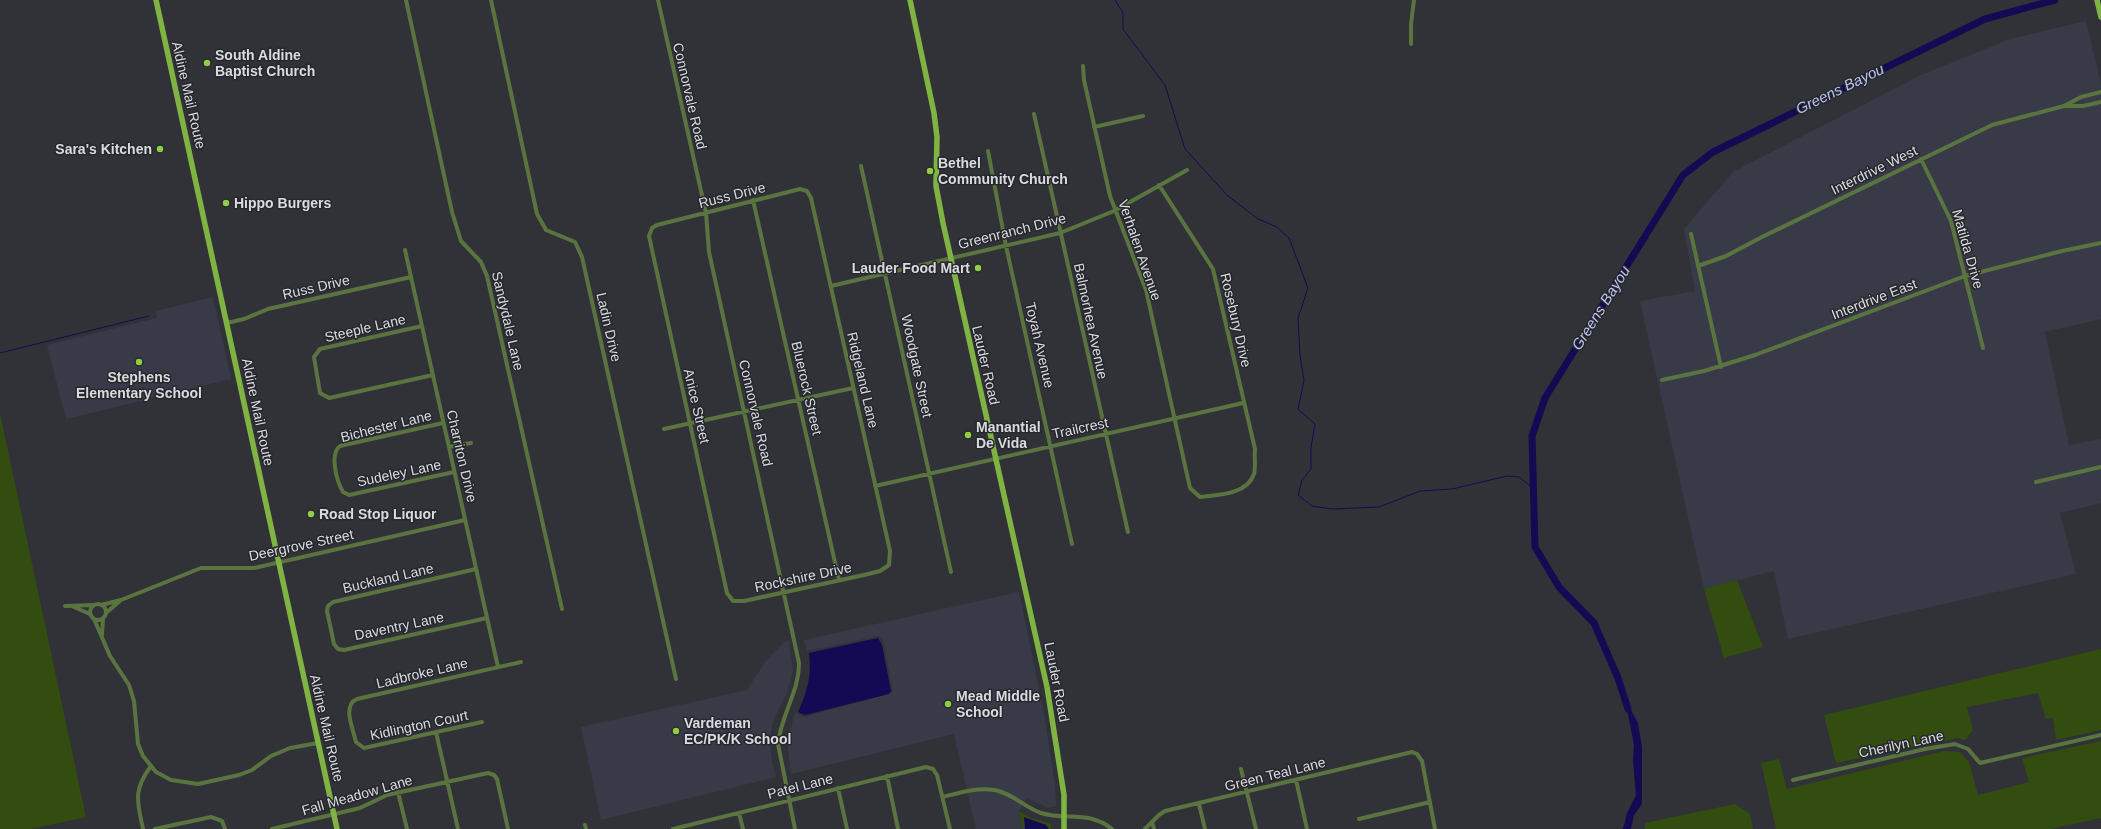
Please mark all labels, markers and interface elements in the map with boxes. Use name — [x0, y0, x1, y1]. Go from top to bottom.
street label: Aldine Mail Route — [169, 40, 209, 150]
street label: Connorvale Road — [670, 41, 710, 151]
place label: South Aldine Baptist Church — [215, 47, 315, 79]
marker: South Aldine Baptist Church — [202, 58, 212, 68]
water label: Greens Bayou — [1793, 60, 1887, 117]
place label: Sara's Kitchen — [55, 141, 152, 157]
street label: Interdrive West — [1828, 142, 1920, 198]
marker: Sara's Kitchen — [155, 144, 165, 154]
place label: Bethel Community Church — [938, 155, 1068, 187]
marker: Bethel Community Church — [925, 166, 935, 176]
street label: Russ Drive — [697, 179, 767, 211]
place label: Hippo Burgers — [234, 195, 331, 211]
street label: Verhalen Avenue — [1115, 197, 1165, 303]
marker: Hippo Burgers — [221, 198, 231, 208]
street label: Matilda Drive — [1949, 208, 1987, 291]
street label: Greenranch Drive — [956, 210, 1068, 252]
place label: Lauder Food Mart — [852, 260, 970, 276]
street label: Balmorhea Avenue — [1071, 262, 1111, 381]
water label: Greens Bayou — [1568, 262, 1634, 353]
marker: Lauder Food Mart — [973, 263, 983, 273]
street label: Sandydale Lane — [489, 270, 527, 372]
street label: Russ Drive — [281, 271, 351, 302]
street label: Rosebury Drive — [1217, 271, 1255, 369]
street label: Interdrive East — [1829, 275, 1919, 323]
street label: Ladin Drive — [593, 291, 625, 364]
street label: Toyah Avenue — [1022, 300, 1058, 390]
street label: Steeple Lane — [323, 311, 407, 345]
street label: Woodgate Street — [898, 313, 936, 419]
street label: Lauder Road — [969, 324, 1003, 406]
street label: Ridgeland Lane — [844, 330, 882, 430]
street label: Bluerock Street — [788, 340, 826, 437]
marker: Stephens Elementary School — [134, 357, 144, 367]
street label: Aldine Mail Route — [239, 357, 277, 468]
street label: Connorvale Road — [736, 358, 776, 468]
street label: Anice Street — [681, 367, 713, 445]
place label: Stephens Elementary School — [76, 369, 202, 401]
street label: Bichester Lane — [339, 407, 433, 445]
street label: Charriton Drive — [444, 408, 480, 504]
street label: Trailcrest — [1050, 414, 1110, 442]
place label: Manantial De Vida — [976, 419, 1041, 451]
marker: Manantial De Vida — [963, 430, 973, 440]
street label: Sudeley Lane — [355, 456, 443, 490]
place label: Road Stop Liquor — [319, 506, 437, 522]
marker: Road Stop Liquor — [306, 509, 316, 519]
street label: Deergrove Street — [247, 526, 355, 564]
street label: Rockshire Drive — [753, 559, 853, 595]
street label: Buckland Lane — [341, 560, 435, 596]
street label: Daventry Lane — [353, 609, 445, 643]
street label: Lauder Road — [1041, 641, 1073, 723]
street label: Ladbroke Lane — [375, 655, 470, 691]
street label: Aldine Mail Route — [307, 673, 347, 783]
place label: Mead Middle School — [956, 688, 1040, 720]
marker: Mead Middle School — [943, 699, 953, 709]
street label: Kidlington Court — [369, 707, 469, 743]
place label: Vardeman EC/PK/K School — [684, 715, 791, 747]
marker: Vardeman EC/PK/K School — [671, 726, 681, 736]
street label: Cherilyn Lane — [1857, 727, 1945, 761]
street label: Green Teal Lane — [1223, 754, 1327, 794]
street label: Patel Lane — [766, 770, 835, 802]
street label: Fall Meadow Lane — [300, 771, 414, 818]

